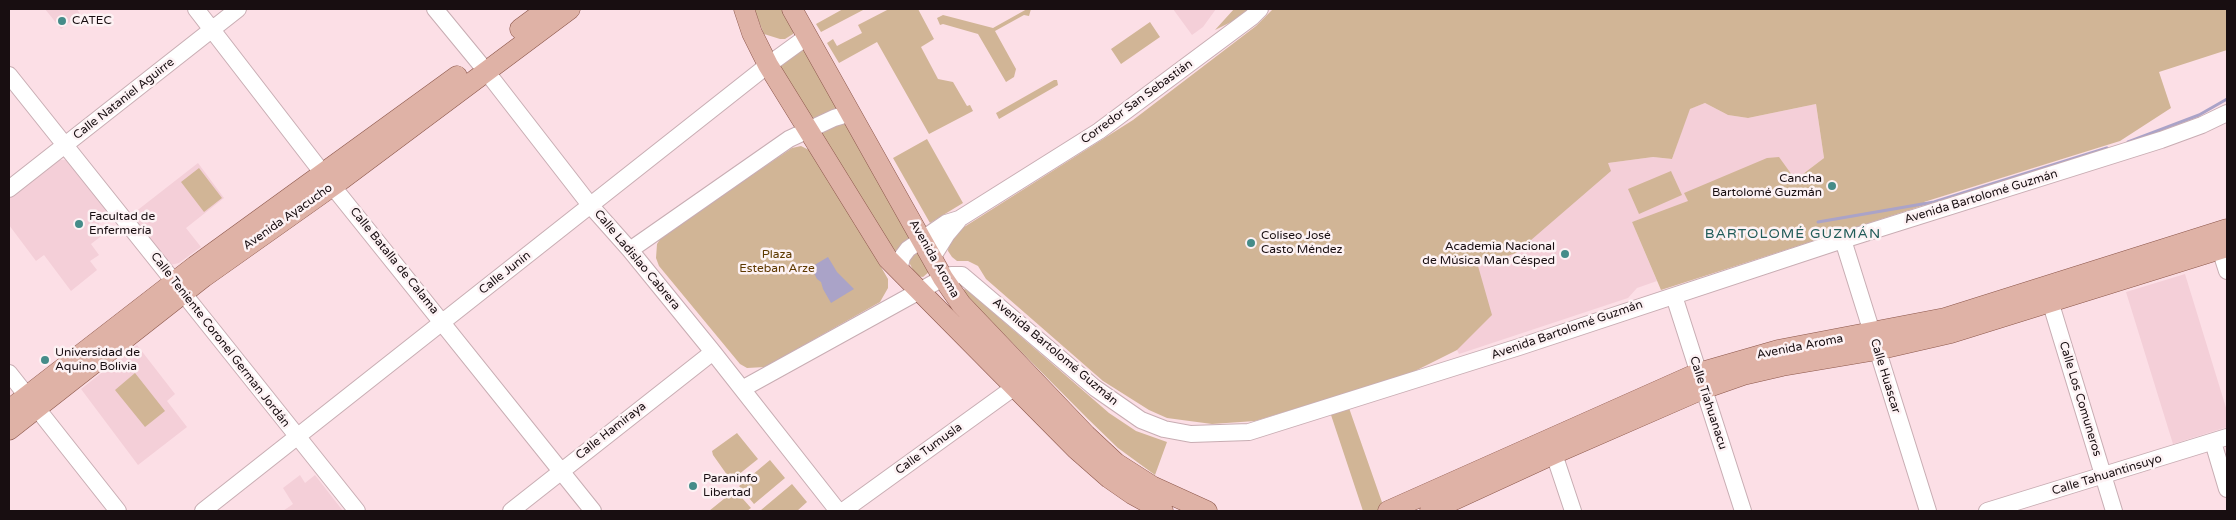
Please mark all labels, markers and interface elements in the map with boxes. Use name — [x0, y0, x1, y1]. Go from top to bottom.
place label: CATEC — [72, 14, 112, 28]
marker: CATEC — [56, 15, 68, 27]
street label: Calle Nataniel Aguirre — [71, 55, 177, 143]
street label: Corredor San Sebastián — [1078, 57, 1196, 147]
street label: Avenida Bartolomé Guzmán — [1903, 167, 2059, 227]
place label: Cancha Bartolomé Guzmán — [1712, 172, 1822, 200]
marker: Cancha Bartolomé Guzmán — [1826, 180, 1838, 192]
street label: Avenida Ayacucho — [241, 181, 335, 253]
street label: Calle Batalla de Calama — [347, 205, 441, 317]
street label: Calle Ladislao Cabrera — [591, 207, 683, 313]
place label: Facultad de Enfermería — [89, 210, 155, 238]
street label: Avenida Aroma — [906, 217, 962, 301]
marker: Facultad de Enfermería — [73, 218, 85, 230]
district label: BARTOLOMÉ GUZMÁN — [1703, 226, 1883, 242]
place label: Coliseo José Casto Méndez — [1261, 229, 1343, 257]
marker: Coliseo José Casto Méndez — [1245, 237, 1257, 249]
place label: Academia Nacional de Música Man Césped — [1422, 240, 1555, 268]
street label: Calle Junín — [476, 248, 534, 298]
park label: Plaza Esteban Arze — [739, 248, 815, 276]
marker: Academia Nacional de Música Man Césped — [1559, 248, 1571, 260]
street label: Calle Teniente Coronel German Jordán — [147, 250, 293, 430]
street label: Avenida Bartolomé Guzmán — [989, 295, 1121, 409]
street label: Avenida Bartolomé Guzmán — [1489, 297, 1645, 363]
street label: Avenida Aroma — [1756, 332, 1844, 362]
street label: Calle Huascar — [1867, 337, 1903, 415]
street label: Calle Los Comuneros — [2056, 340, 2104, 458]
place label: Universidad de Aquino Bolivia — [55, 346, 140, 374]
marker: Universidad de Aquino Bolivia — [39, 354, 51, 366]
street label: Calle Tiahuanacu — [1686, 355, 1730, 451]
street label: Calle Hamiraya — [573, 399, 649, 463]
street label: Calle Tumusla — [893, 420, 965, 478]
street label: Calle Tahuantinsuyo — [2050, 451, 2164, 499]
place label: Paraninfo Libertad — [703, 472, 758, 500]
marker: Paraninfo Libertad — [687, 480, 699, 492]

